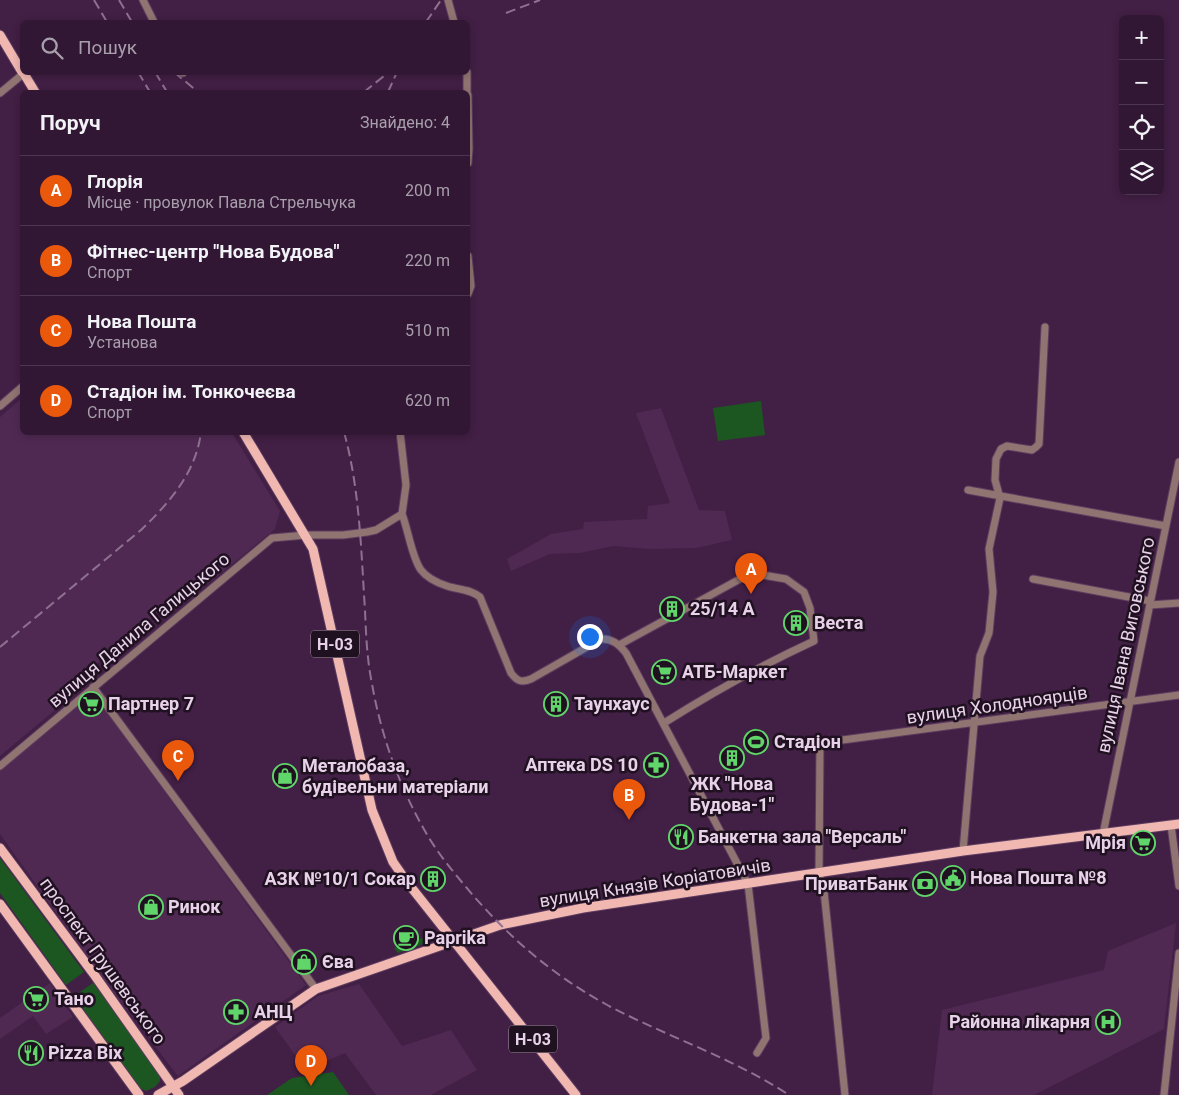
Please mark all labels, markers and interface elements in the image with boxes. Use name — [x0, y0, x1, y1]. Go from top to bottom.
map controls — [1119, 15, 1164, 195]
button: + — [1119, 15, 1164, 60]
search box — [20, 20, 470, 75]
icon: search — [38, 34, 66, 62]
text: Пошук — [78, 36, 137, 59]
button: − — [1119, 60, 1164, 105]
button: locate — [1119, 105, 1164, 150]
text: Поруч — [40, 111, 101, 135]
text: Знайдено: 4 — [360, 113, 450, 132]
button: layers — [1119, 150, 1164, 195]
text: Глорія — [87, 170, 143, 193]
text: A — [51, 181, 61, 200]
text: 200 m — [405, 181, 450, 200]
text: Місце · провулок Павла Стрельчука — [87, 193, 356, 212]
text: Фітнес-центр "Нова Будова" — [87, 240, 339, 263]
text: B — [51, 251, 61, 270]
text: 220 m — [405, 251, 450, 270]
text: Спорт — [87, 263, 132, 282]
text: Нова Пошта — [87, 310, 196, 333]
text: C — [51, 321, 61, 340]
text: 510 m — [405, 321, 450, 340]
text: Установа — [87, 333, 157, 352]
text: Стадіон ім. Тонкочеєва — [87, 380, 296, 403]
text: D — [51, 391, 61, 410]
text: 620 m — [405, 391, 450, 410]
text: Спорт — [87, 403, 132, 422]
street label: вулиця Івана Виговського — [1092, 535, 1159, 755]
street label: вулиця Данила Галицького — [44, 548, 233, 711]
pin: A — [735, 553, 767, 594]
building icon: 25/14 А — [659, 596, 685, 622]
place label: 25/14 А — [690, 598, 755, 619]
building icon: Веста — [783, 610, 809, 636]
place label: Веста — [814, 612, 864, 633]
your location — [577, 624, 603, 650]
road number: Н-03 — [311, 630, 359, 658]
supermarket icon: АТБ-Маркет — [651, 659, 677, 685]
place label: АТБ-Маркет — [682, 661, 787, 682]
street label: вулиця Холодноярців — [905, 681, 1089, 728]
supermarket icon: Партнер 7 — [78, 691, 104, 717]
building icon: Таунхаус — [543, 691, 569, 717]
place label: Партнер 7 — [108, 693, 194, 714]
place label: Таунхаус — [574, 693, 650, 714]
sports icon: Стадіон — [743, 729, 769, 755]
place label: Стадіон — [774, 731, 841, 752]
pin: C — [162, 740, 194, 781]
building icon: ЖК "Нова Будова-1" — [719, 745, 745, 771]
pharmacy icon: Аптека DS 10 — [643, 752, 669, 778]
place label: Аптека DS 10 — [526, 754, 638, 775]
place label: Металобаза, будівельни матеріали — [302, 755, 488, 797]
shop icon: Металобаза, будівельни матеріали — [272, 763, 298, 789]
place label: ЖК "Нова Будова-1" — [690, 773, 774, 815]
pin: B — [613, 779, 645, 820]
restaurant icon: Банкетна зала "Версаль" — [668, 824, 694, 850]
place label: Банкетна зала "Версаль" — [698, 826, 907, 847]
supermarket icon: Мрія — [1130, 830, 1156, 856]
place label: Мрія — [1085, 832, 1126, 853]
street label: вулиця Князів Коріатовичів — [538, 854, 772, 911]
public building icon: Нова Пошта №8 — [940, 865, 966, 891]
building icon: АЗК №10/1 Сокар — [420, 866, 446, 892]
place label: Нова Пошта №8 — [970, 867, 1107, 888]
place label: АЗК №10/1 Сокар — [264, 868, 416, 889]
bank icon: ПриватБанк — [912, 871, 938, 897]
street label: проспект Грушевського — [36, 873, 171, 1048]
place label: ПриватБанк — [805, 873, 909, 894]
shop icon: Ринок — [138, 894, 164, 920]
place label: Ринок — [168, 896, 221, 917]
cafe icon: Paprika — [393, 925, 419, 951]
place label: Paprika — [424, 927, 486, 948]
shop icon: Єва — [291, 949, 317, 975]
place label: Єва — [322, 951, 354, 972]
supermarket icon: Тано — [23, 986, 49, 1012]
place label: Тано — [54, 988, 94, 1009]
pharmacy icon: АНЦ — [223, 999, 249, 1025]
place label: АНЦ — [254, 1001, 293, 1022]
hospital icon: Районна лікарня — [1095, 1009, 1121, 1035]
place label: Районна лікарня — [949, 1011, 1090, 1032]
road number: Н-03 — [509, 1026, 557, 1052]
restaurant icon: Pizza Bix — [18, 1040, 44, 1066]
place label: Pizza Bix — [48, 1042, 123, 1063]
pin: D — [295, 1045, 327, 1086]

